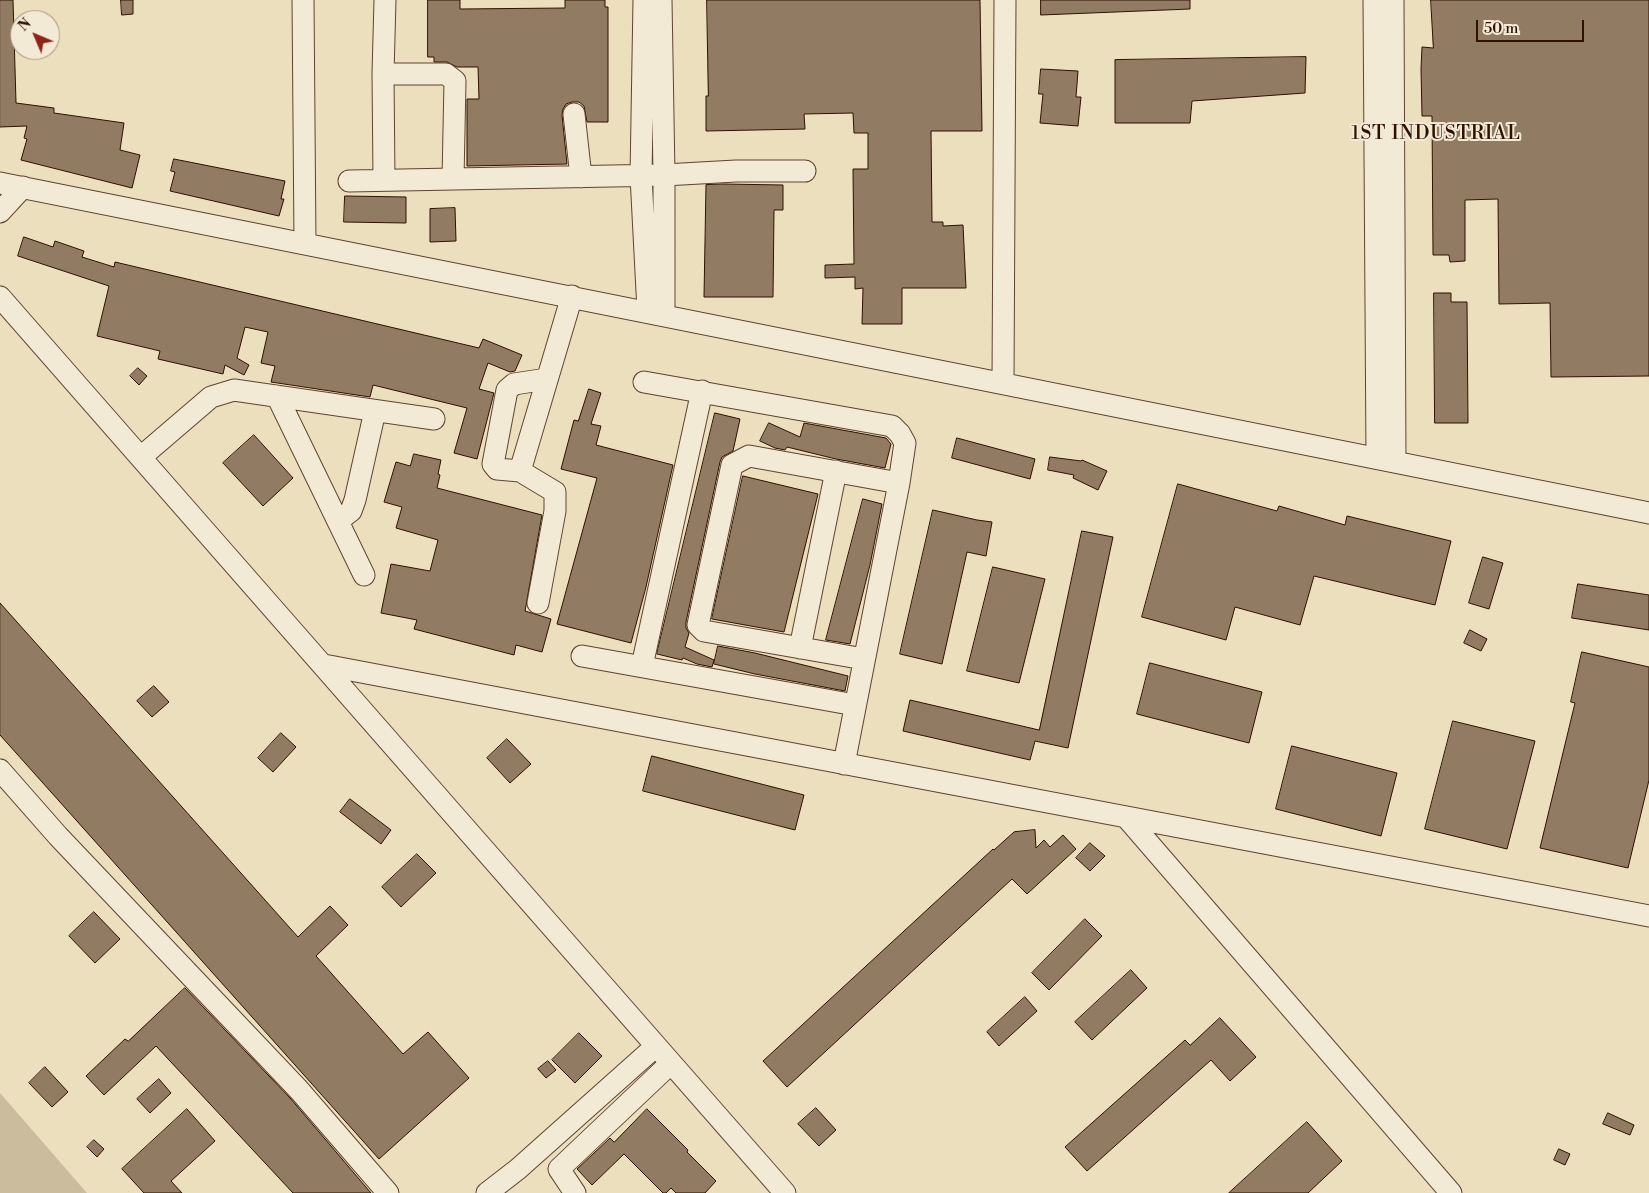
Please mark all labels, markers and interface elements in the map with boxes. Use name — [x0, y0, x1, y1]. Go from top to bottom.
north arrow — [10, 10, 60, 60]
scale bar — [1479, 10, 1586, 42]
text: N — [15, 15, 35, 35]
text: 50 m — [1484, 19, 1518, 38]
district label: 1ST INDUSTRIAL — [1349, 123, 1523, 145]

